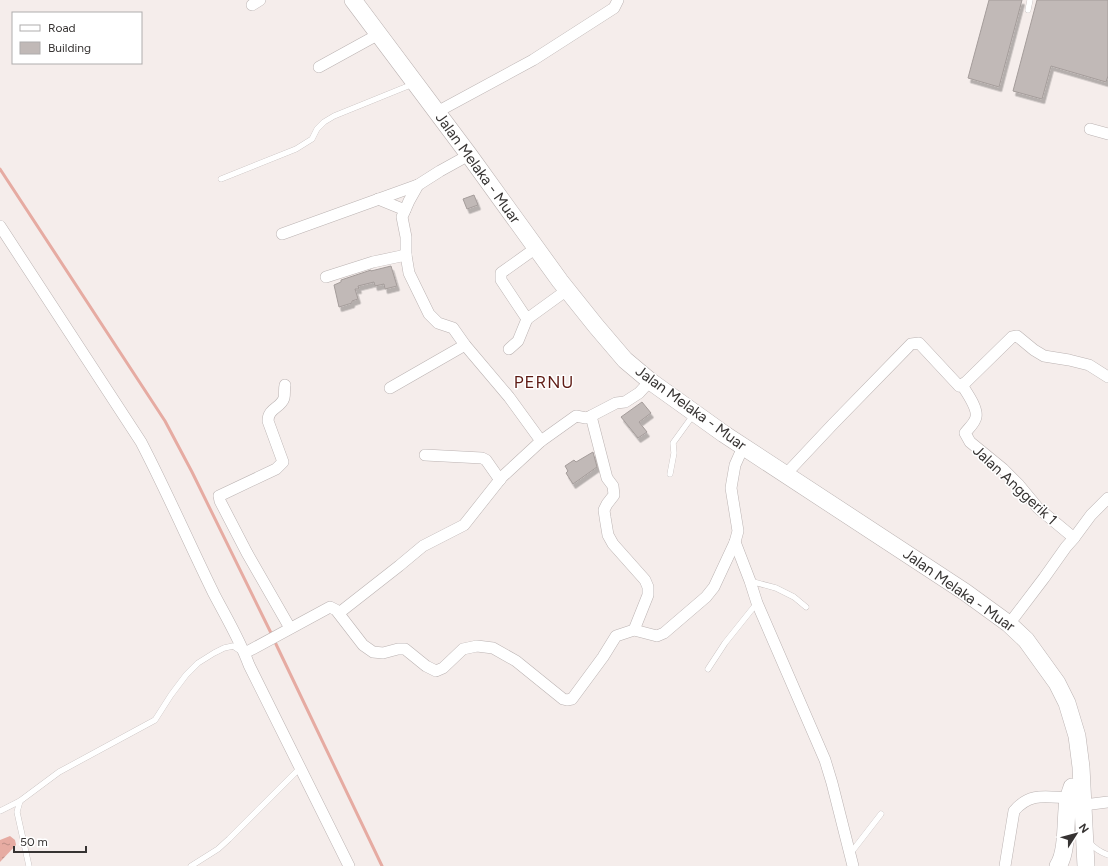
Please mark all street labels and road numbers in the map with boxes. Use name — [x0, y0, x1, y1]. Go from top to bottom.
street label: Jalan Melaka - Muar — [432, 109, 524, 227]
street label: Jalan Melaka - Muar — [632, 362, 750, 454]
street label: Jalan Anggerik 1 — [969, 441, 1061, 529]
street label: Jalan Melaka - Muar — [900, 545, 1018, 635]

